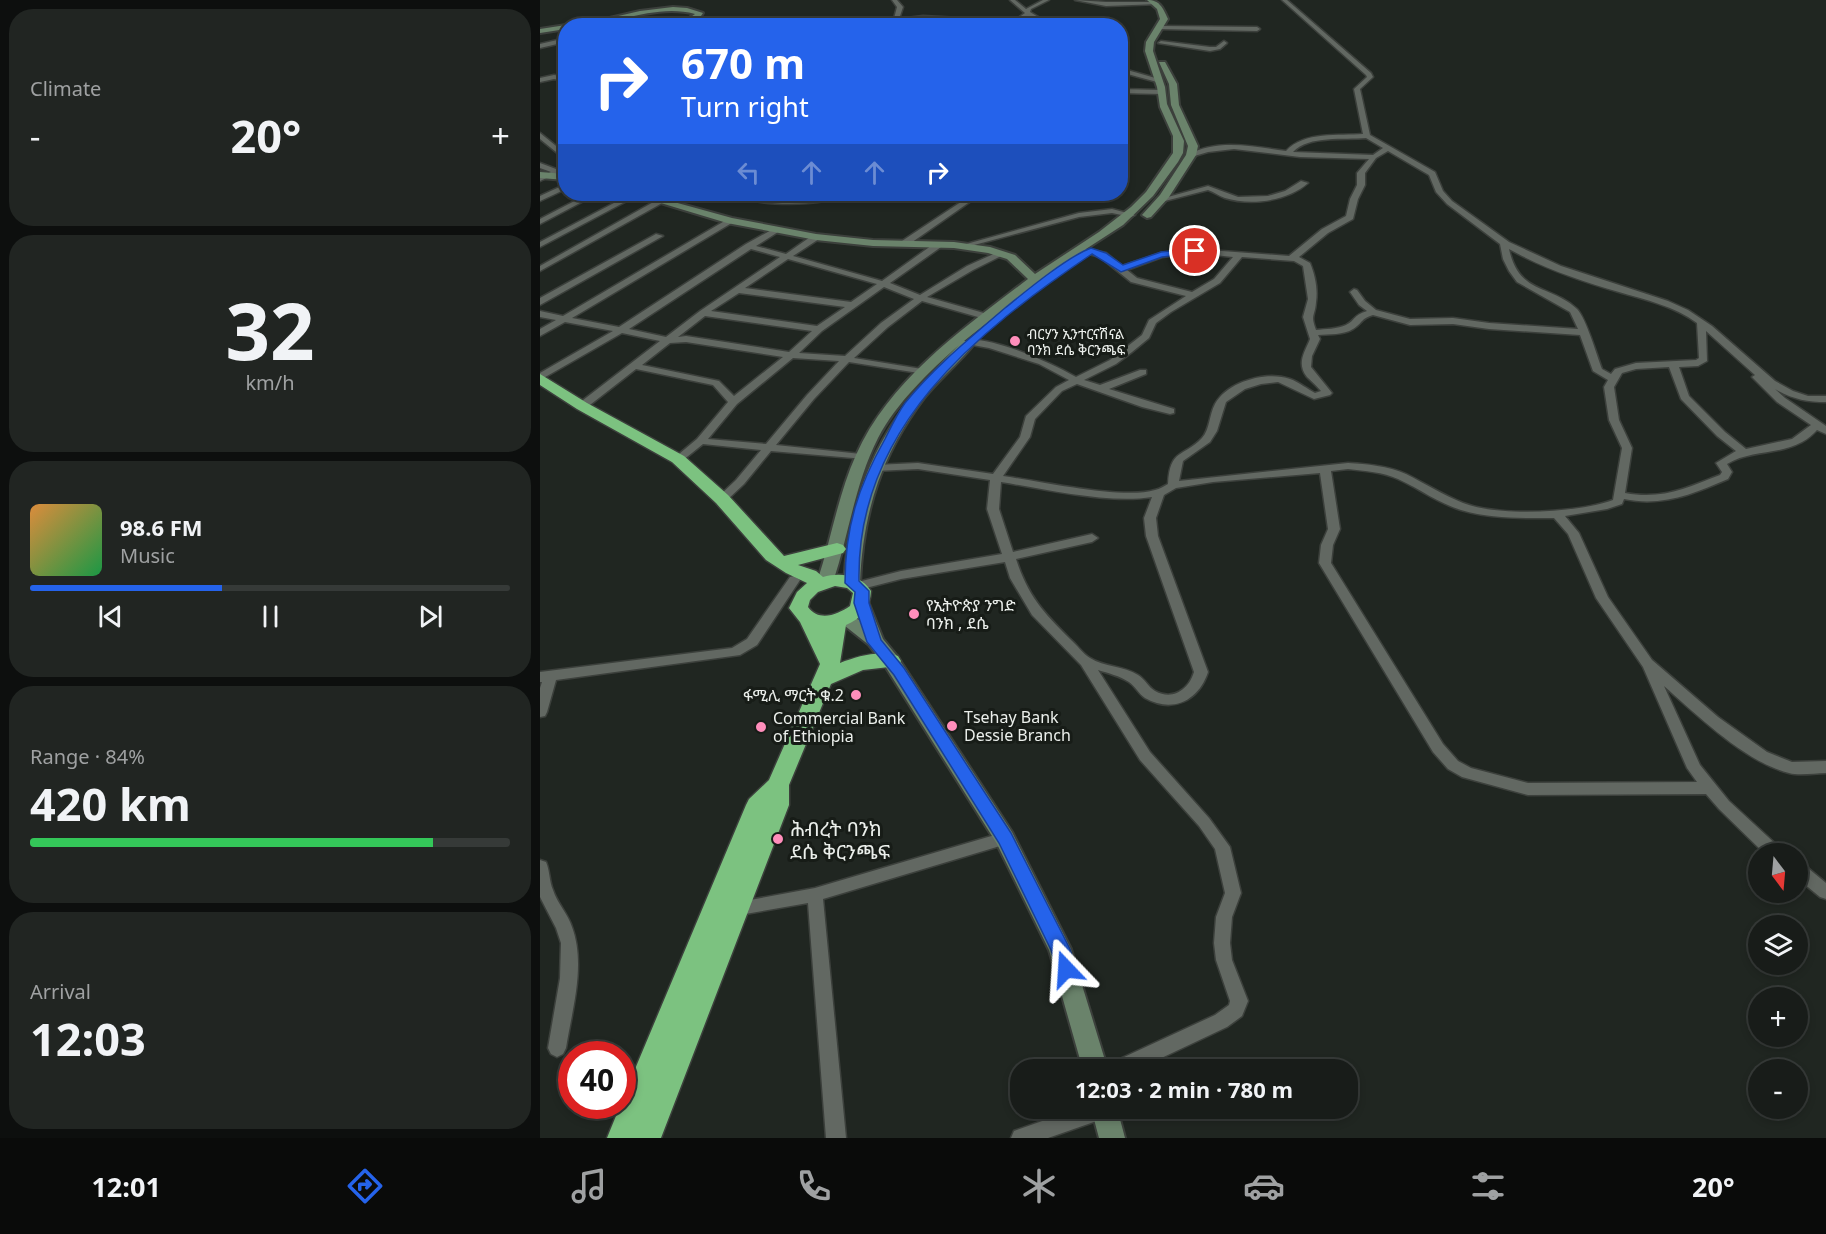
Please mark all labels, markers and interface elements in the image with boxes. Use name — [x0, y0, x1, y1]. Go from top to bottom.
text: 670 m — [681, 34, 805, 91]
icon: right — [582, 42, 660, 120]
text: Climate — [30, 75, 101, 102]
text: Turn right — [681, 88, 809, 125]
text: 20° — [231, 105, 301, 166]
text: − — [30, 113, 41, 158]
text: + — [491, 113, 510, 158]
icon: left — [732, 156, 765, 189]
icon: ahead — [795, 156, 828, 189]
icon: ahead — [858, 156, 891, 189]
icon: right — [921, 156, 954, 189]
pin — [1169, 225, 1220, 276]
icon: arrive — [1178, 234, 1211, 267]
text: 32 — [225, 277, 315, 383]
place label: ብርሃን ኢንተርናሽናል ባንክ ደሴ ቅርንጫፍ — [1027, 324, 1125, 359]
marker: ብርሃን ኢንተርናሽናል ባንክ ደሴ ቅርንጫፍ — [1008, 334, 1022, 348]
text: km/h — [245, 369, 295, 396]
text: 98.6 FM — [120, 512, 203, 542]
text: Music — [120, 542, 175, 569]
place label: የኢትዮጵያ ንግድ ባንክ , ደሴ — [926, 594, 1016, 634]
icon: previous — [94, 600, 127, 633]
icon: pause — [254, 600, 287, 633]
icon: next — [414, 600, 447, 633]
marker: የኢትዮጵያ ንግድ ባንክ , ደሴ — [907, 607, 921, 621]
place label: ፋሚሊ ማርት ቁ.2 — [743, 684, 844, 706]
marker: ፋሚሊ ማርት ቁ.2 — [849, 688, 863, 702]
place label: Tsehay Bank Dessie Branch — [964, 706, 1071, 746]
place label: Commercial Bank of Ethiopia — [773, 707, 906, 747]
marker: Tsehay Bank Dessie Branch — [945, 719, 959, 733]
marker: Commercial Bank of Ethiopia — [754, 720, 768, 734]
text: Range · 84% — [30, 743, 145, 770]
text: 420 km — [30, 773, 191, 834]
place label: ሕብረት ባንክ ደሴ ቅርንጫፍ — [790, 815, 891, 865]
marker: ሕብረት ባንክ ደሴ ቅርንጫፍ — [771, 832, 785, 846]
north arrow — [1748, 843, 1808, 903]
map controls — [1748, 843, 1808, 1119]
button: layers — [1748, 915, 1808, 975]
position arrow — [1034, 937, 1098, 1001]
text: Arrival — [30, 978, 91, 1005]
button: + — [1748, 987, 1808, 1047]
text: 12:03 — [30, 1008, 146, 1069]
speed limit sign: 40 — [558, 1041, 636, 1119]
button: − — [1748, 1059, 1808, 1119]
text: 12:03 · 2 min · 780 m — [1075, 1074, 1293, 1104]
icon: directions — [344, 1165, 386, 1207]
icon: music — [568, 1165, 610, 1207]
icon: phone — [793, 1165, 835, 1207]
icon: climate — [1018, 1165, 1060, 1207]
icon: car — [1243, 1165, 1285, 1207]
icon: filters — [1467, 1165, 1509, 1207]
text: 12:01 — [91, 1168, 161, 1205]
text: 20° — [1692, 1168, 1735, 1205]

